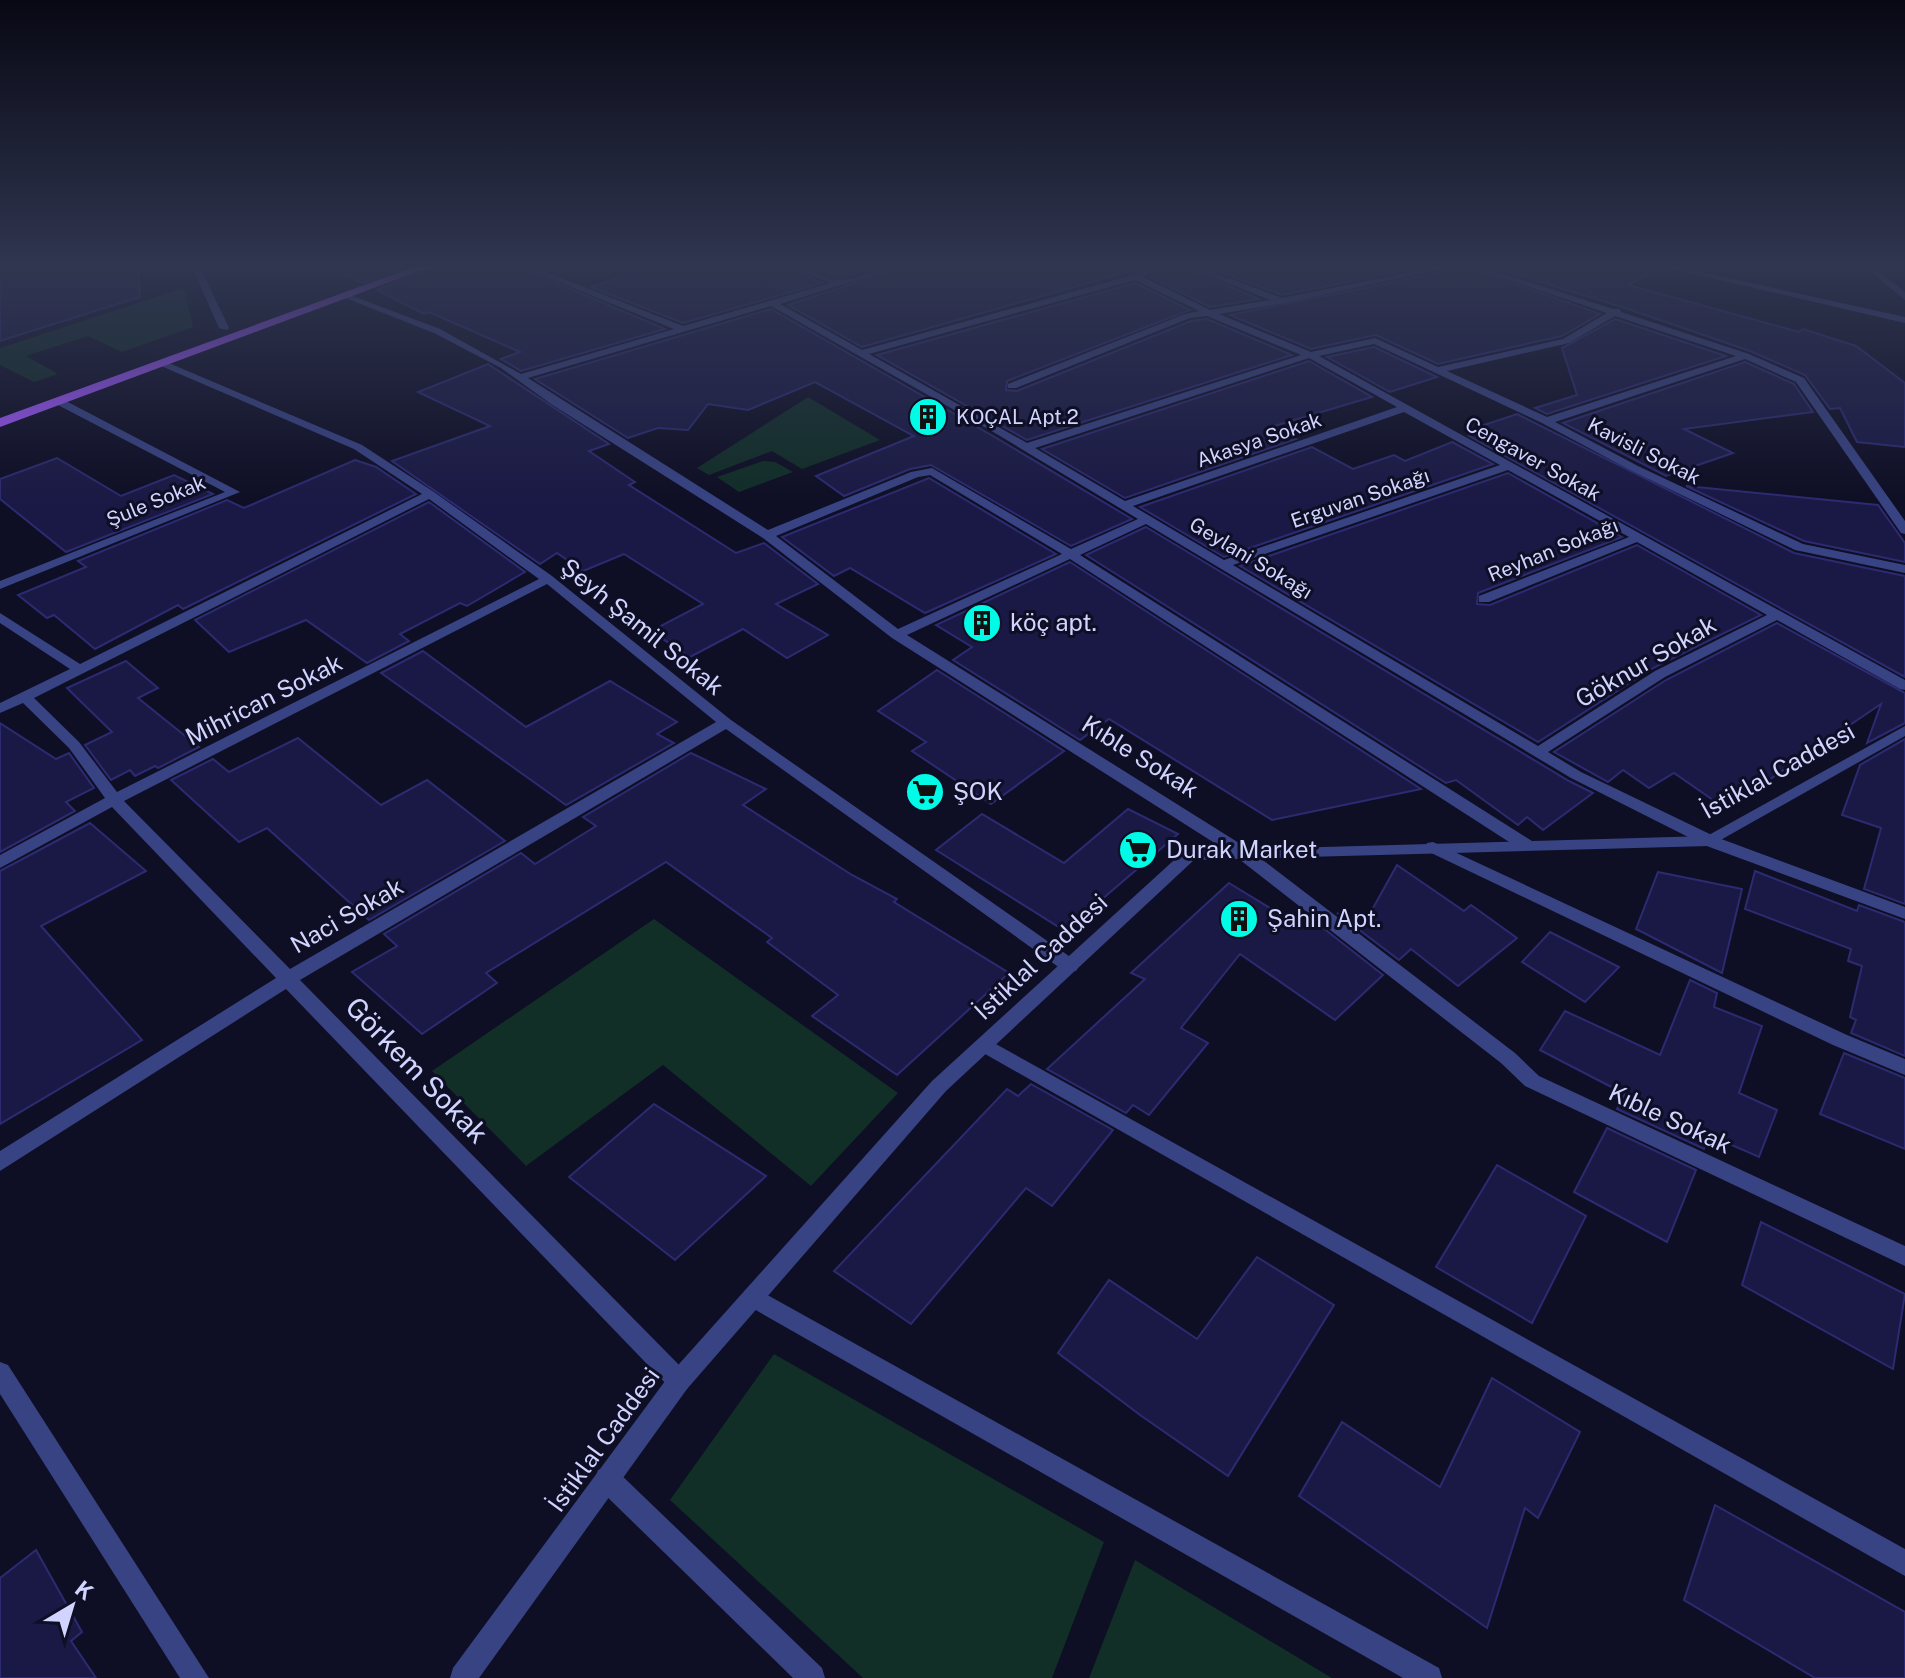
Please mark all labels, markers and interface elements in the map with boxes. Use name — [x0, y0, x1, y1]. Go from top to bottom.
building icon: KOÇAL Apt.2 — [907, 396, 949, 438]
place label: KOÇAL Apt.2 — [956, 405, 1079, 429]
street label: Akasya Sokak — [1193, 407, 1325, 473]
street label: Cengaver Sokak — [1461, 412, 1605, 506]
street label: Kavisli Sokak — [1584, 412, 1704, 490]
street label: Erguvan Sokağı — [1288, 463, 1432, 533]
street label: Şule Sokak — [103, 470, 209, 532]
street label: Geylani Sokağı — [1185, 512, 1317, 604]
street label: Reyhan Sokağı — [1485, 513, 1621, 587]
street label: Şeyh Şamil Sokak — [556, 552, 729, 700]
building icon: köç apt. — [961, 602, 1003, 644]
place label: köç apt. — [1010, 608, 1097, 636]
street label: Göknur Sokak — [1570, 610, 1721, 713]
street label: Mihrican Sokak — [181, 648, 346, 751]
street label: Kıble Sokak — [1077, 709, 1204, 803]
street label: İstiklal Caddesi — [1696, 716, 1859, 824]
supermarket icon: ŞOK — [904, 771, 946, 813]
place label: ŞOK — [953, 777, 1003, 805]
supermarket icon: Durak Market — [1117, 829, 1159, 871]
place label: Durak Market — [1166, 835, 1317, 863]
street label: Naci Sokak — [285, 872, 408, 959]
street label: İstiklal Caddesi — [968, 888, 1112, 1025]
building icon: Şahin Apt. — [1218, 898, 1260, 940]
place label: Şahin Apt. — [1267, 904, 1381, 932]
street label: Görkem Sokak — [339, 990, 495, 1150]
street label: Kıble Sokak — [1605, 1077, 1736, 1159]
street label: İstiklal Caddesi — [542, 1362, 665, 1517]
north arrow — [32, 1566, 112, 1646]
text: K — [70, 1575, 99, 1605]

